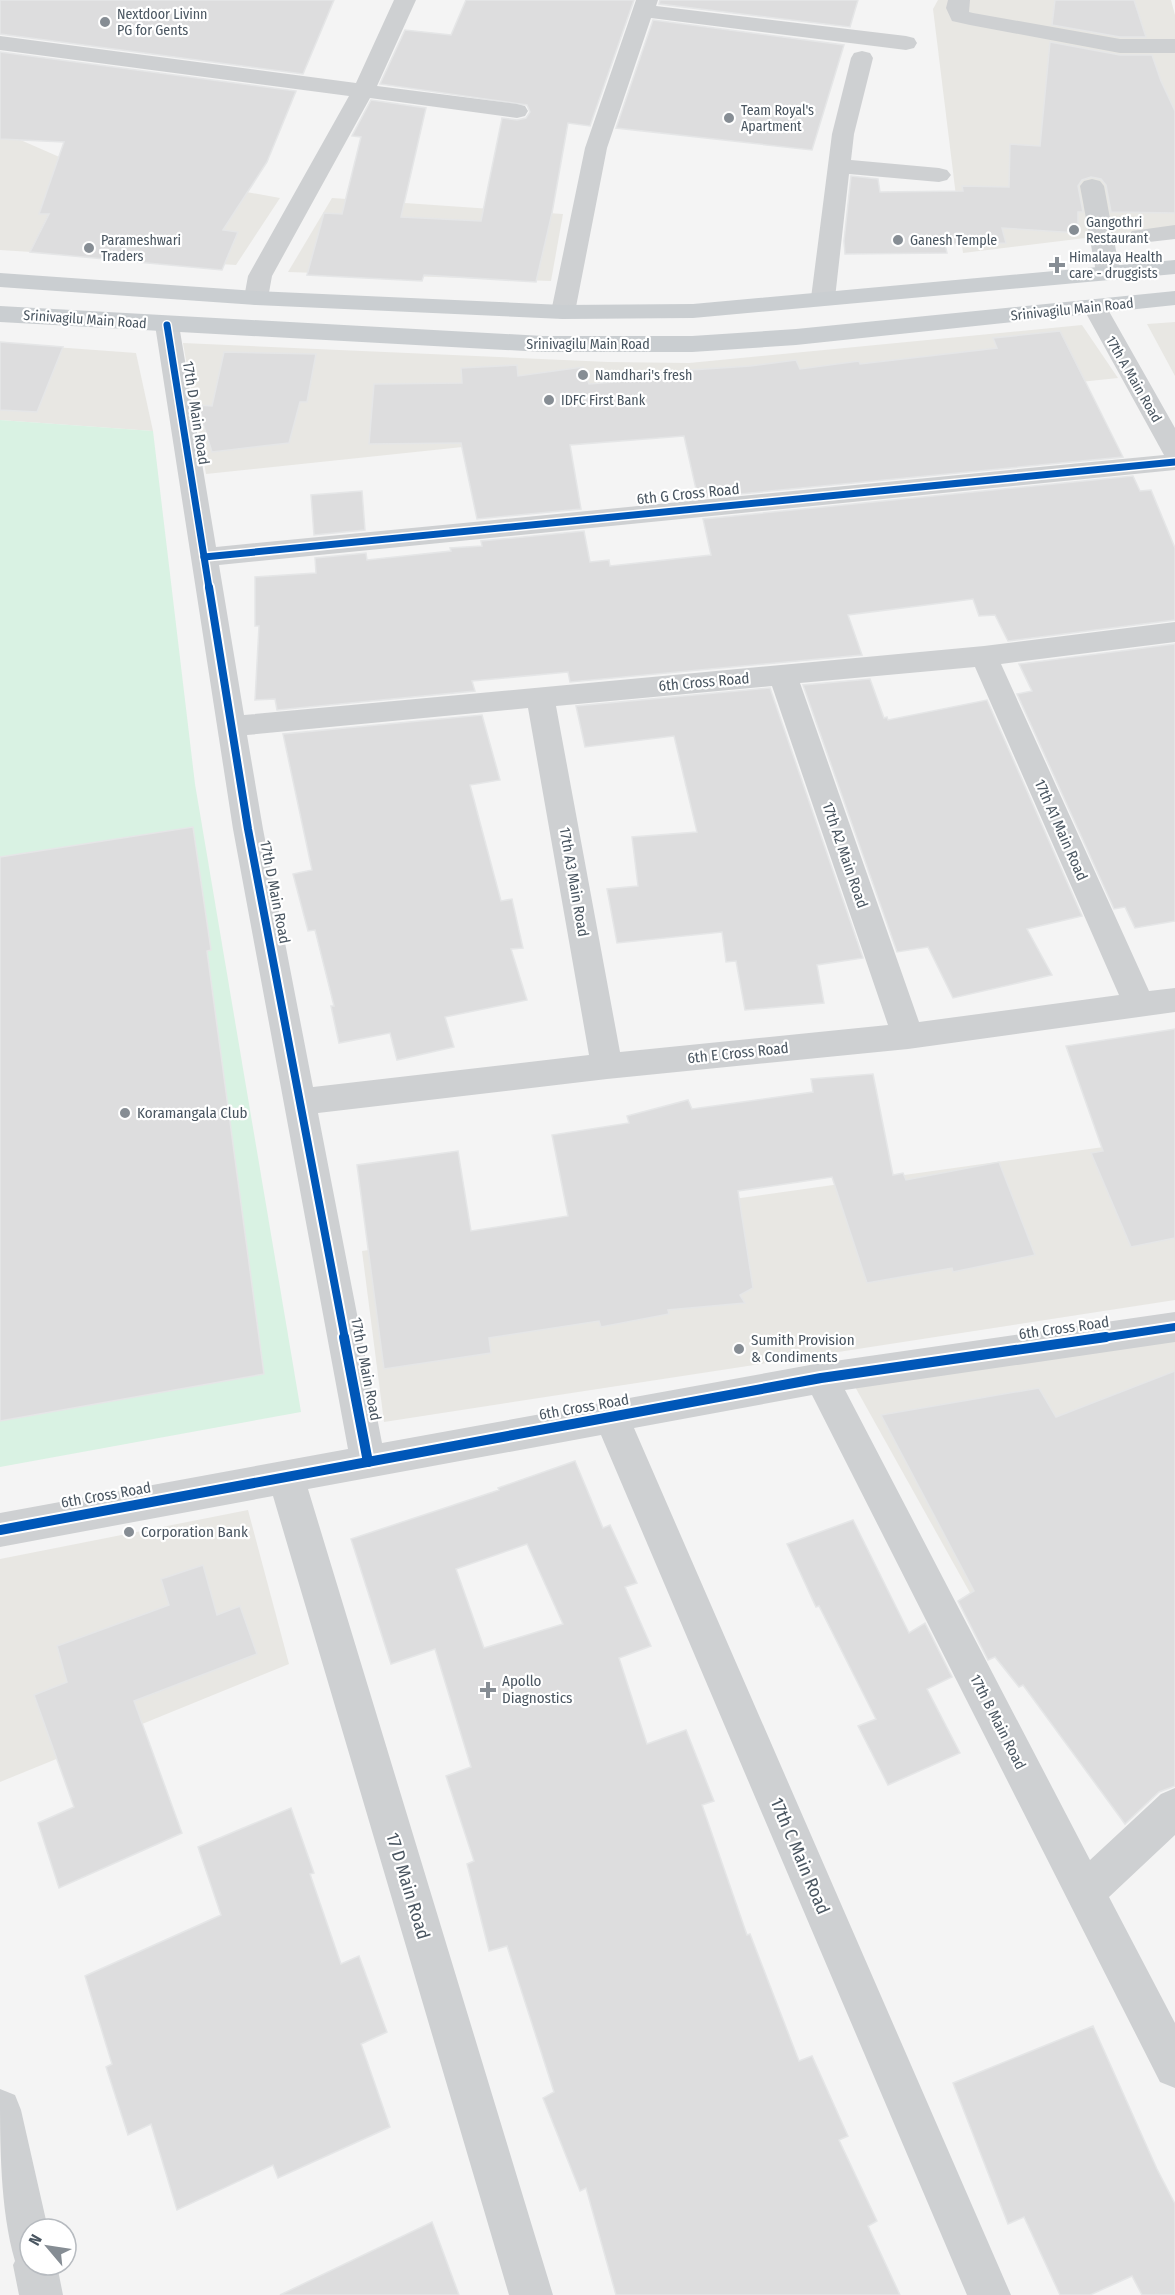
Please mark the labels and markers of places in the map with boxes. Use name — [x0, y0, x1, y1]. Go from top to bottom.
place label: Nextdoor Livinn PG for Gents — [117, 6, 207, 39]
marker: Nextdoor Livinn PG for Gents — [98, 15, 112, 29]
place label: Team Royal's Apartment — [741, 102, 814, 135]
marker: Team Royal's Apartment — [722, 111, 736, 125]
place label: Gangothri Restaurant — [1086, 214, 1149, 247]
marker: Gangothri Restaurant — [1067, 223, 1081, 237]
place label: Parameshwari Traders — [101, 232, 181, 265]
place label: Ganesh Temple — [910, 232, 997, 249]
marker: Ganesh Temple — [891, 233, 905, 247]
marker: Parameshwari Traders — [82, 241, 96, 255]
place label: Himalaya Health care - druggists — [1069, 249, 1163, 282]
marker: Himalaya Health care - druggists — [1050, 258, 1064, 272]
place label: Namdhari's fresh — [595, 367, 692, 384]
marker: Namdhari's fresh — [576, 368, 590, 382]
place label: IDFC First Bank — [561, 392, 646, 409]
marker: IDFC First Bank — [542, 393, 556, 407]
place label: Koramangala Club — [137, 1104, 248, 1122]
marker: Koramangala Club — [118, 1106, 132, 1120]
place label: Sumith Provision & Condiments — [751, 1331, 855, 1366]
marker: Sumith Provision & Condiments — [732, 1342, 746, 1356]
place label: Corporation Bank — [141, 1523, 248, 1541]
marker: Corporation Bank — [122, 1525, 136, 1539]
place label: Apollo Diagnostics — [502, 1672, 572, 1707]
marker: Apollo Diagnostics — [479, 1681, 497, 1699]

